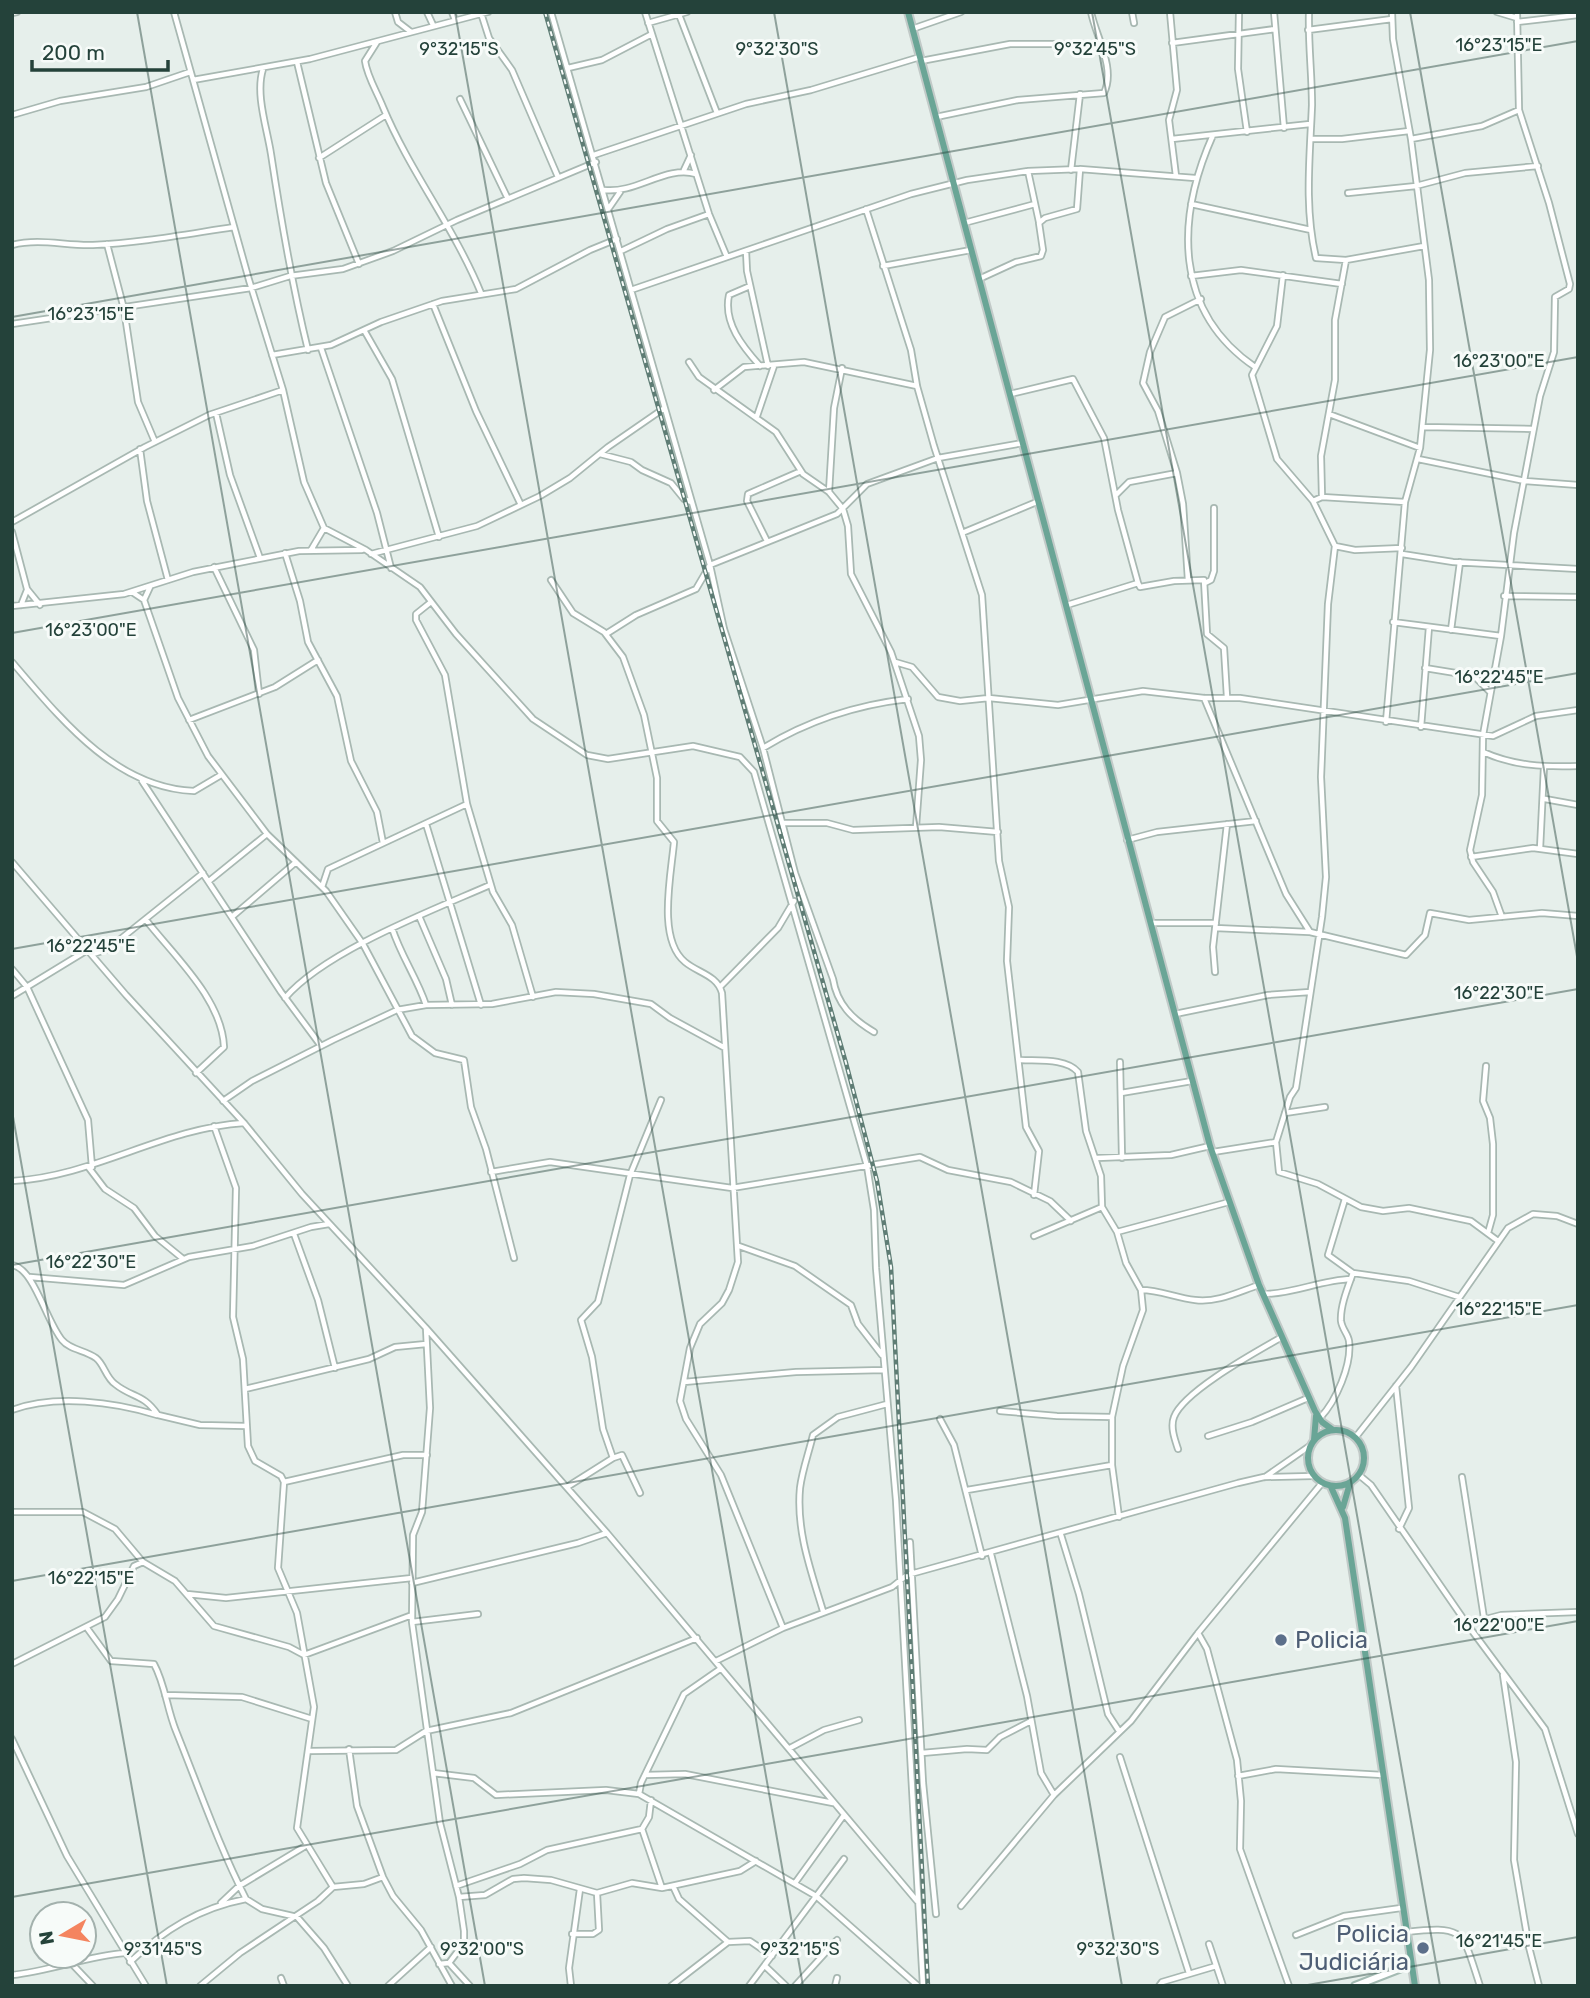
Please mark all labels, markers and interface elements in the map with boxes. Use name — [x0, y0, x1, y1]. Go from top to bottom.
scale bar — [32, 28, 168, 72]
text: 16°23'15"E — [1456, 34, 1542, 56]
text: 9°32'15"S — [419, 38, 499, 60]
text: 9°32'30"S — [735, 38, 819, 60]
text: 9°32'45"S — [1054, 38, 1136, 60]
text: 200 m — [42, 40, 105, 65]
text: 16°23'15"E — [48, 303, 134, 325]
text: 16°23'00"E — [1453, 350, 1545, 372]
text: 16°23'00"E — [45, 619, 137, 641]
text: 16°22'45"E — [1454, 666, 1544, 688]
text: 16°22'45"E — [46, 935, 136, 957]
text: 16°22'30"E — [1454, 982, 1544, 1004]
text: 16°22'30"E — [46, 1251, 136, 1273]
text: 16°22'15"E — [1456, 1298, 1542, 1320]
text: 16°22'15"E — [48, 1567, 134, 1589]
text: 16°22'00"E — [1453, 1614, 1545, 1636]
place label: Policia — [1295, 1626, 1368, 1654]
marker: Policia — [1273, 1632, 1289, 1648]
north arrow — [28, 1900, 98, 1970]
place label: Policia Judiciária — [1299, 1920, 1409, 1976]
text: N — [34, 1929, 59, 1947]
text: 16°21'45"E — [1456, 1930, 1542, 1952]
text: 9°31'45"S — [124, 1938, 202, 1960]
text: 9°32'00"S — [440, 1938, 524, 1960]
text: 9°32'15"S — [760, 1938, 840, 1960]
text: 9°32'30"S — [1076, 1938, 1160, 1960]
marker: Policia Judiciária — [1415, 1940, 1431, 1956]

